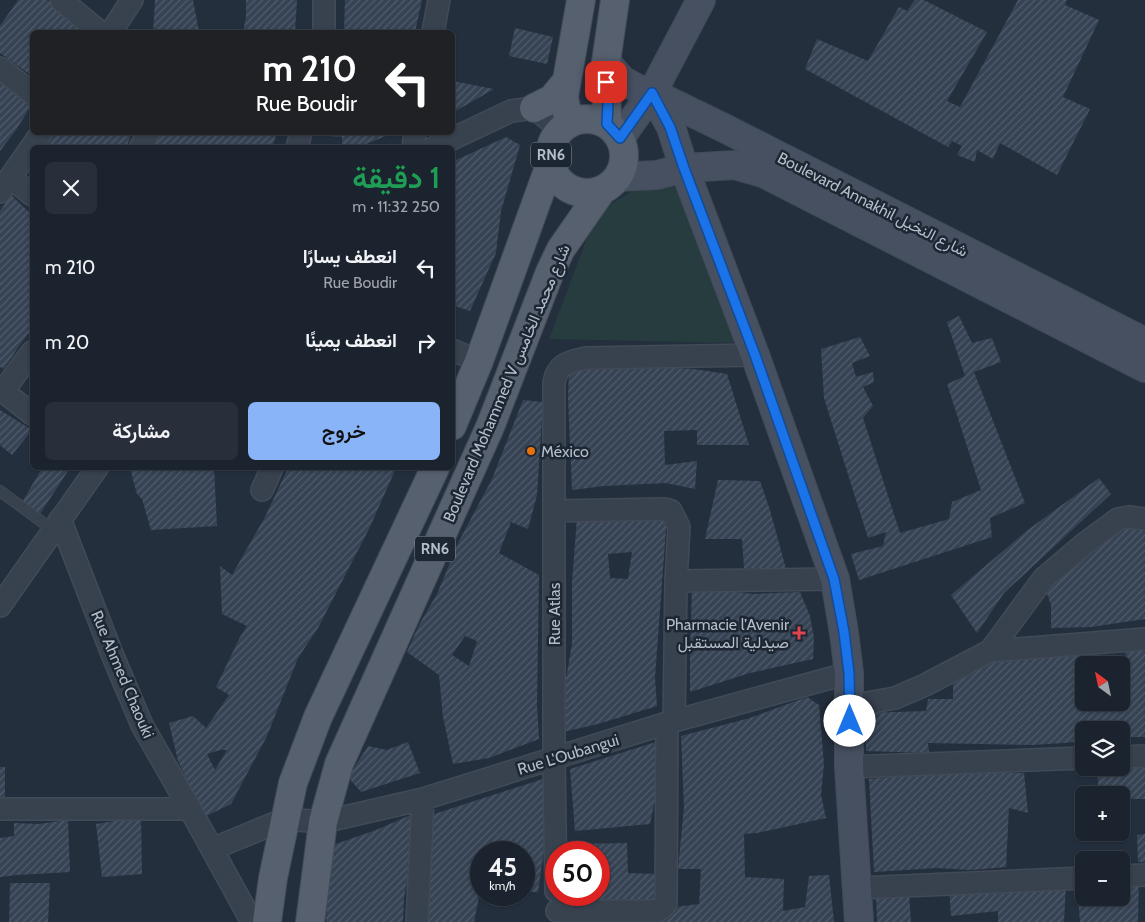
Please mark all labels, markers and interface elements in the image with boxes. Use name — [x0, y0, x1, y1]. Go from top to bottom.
text: 210 m — [263, 47, 357, 90]
icon: left — [375, 50, 440, 115]
pin — [585, 61, 627, 103]
icon: arrive — [592, 68, 620, 96]
text: Rue Boudir — [256, 90, 357, 117]
road number: RN6 — [531, 142, 571, 168]
street label: Boulevard Annakhil شارع النخيل — [774, 148, 971, 263]
text: 1 دقيقة — [352, 159, 440, 196]
button: close — [45, 162, 97, 214]
text: 250 m · 11:32 — [352, 197, 440, 216]
street label: Boulevard Mohammed V شارع محمد الخامس — [439, 242, 576, 526]
text: انعطف يسارًا — [303, 245, 397, 268]
icon: left — [412, 254, 440, 282]
text: 210 m — [45, 256, 95, 279]
text: Rue Boudir — [323, 273, 397, 292]
text: انعطف يمينًا — [305, 329, 397, 352]
icon: right — [412, 329, 440, 357]
text: 20 m — [45, 331, 89, 354]
button: مشاركة — [45, 402, 238, 460]
button: خروج — [248, 402, 440, 460]
place label: México — [541, 442, 589, 461]
marker: México — [525, 445, 537, 457]
road number: RN6 — [415, 536, 455, 562]
street label: Rue Atlas — [545, 582, 564, 645]
street label: Rue Ahmed Chaouki — [87, 608, 158, 741]
place label: Pharmacie l’Avenir صيدلية المستقبل — [666, 615, 790, 653]
marker: Pharmacie l’Avenir صيدلية المستقبل — [793, 627, 805, 639]
north arrow — [1075, 656, 1130, 711]
map controls — [1075, 656, 1130, 906]
position arrow — [823, 694, 875, 746]
button: layers — [1075, 721, 1130, 776]
street label: Rue L'Oubangui — [515, 730, 621, 779]
button: + — [1075, 786, 1130, 841]
speed limit sign: 50 — [545, 841, 610, 906]
button: − — [1075, 851, 1130, 906]
text: 45 — [488, 852, 517, 882]
text: km/h — [489, 878, 516, 893]

